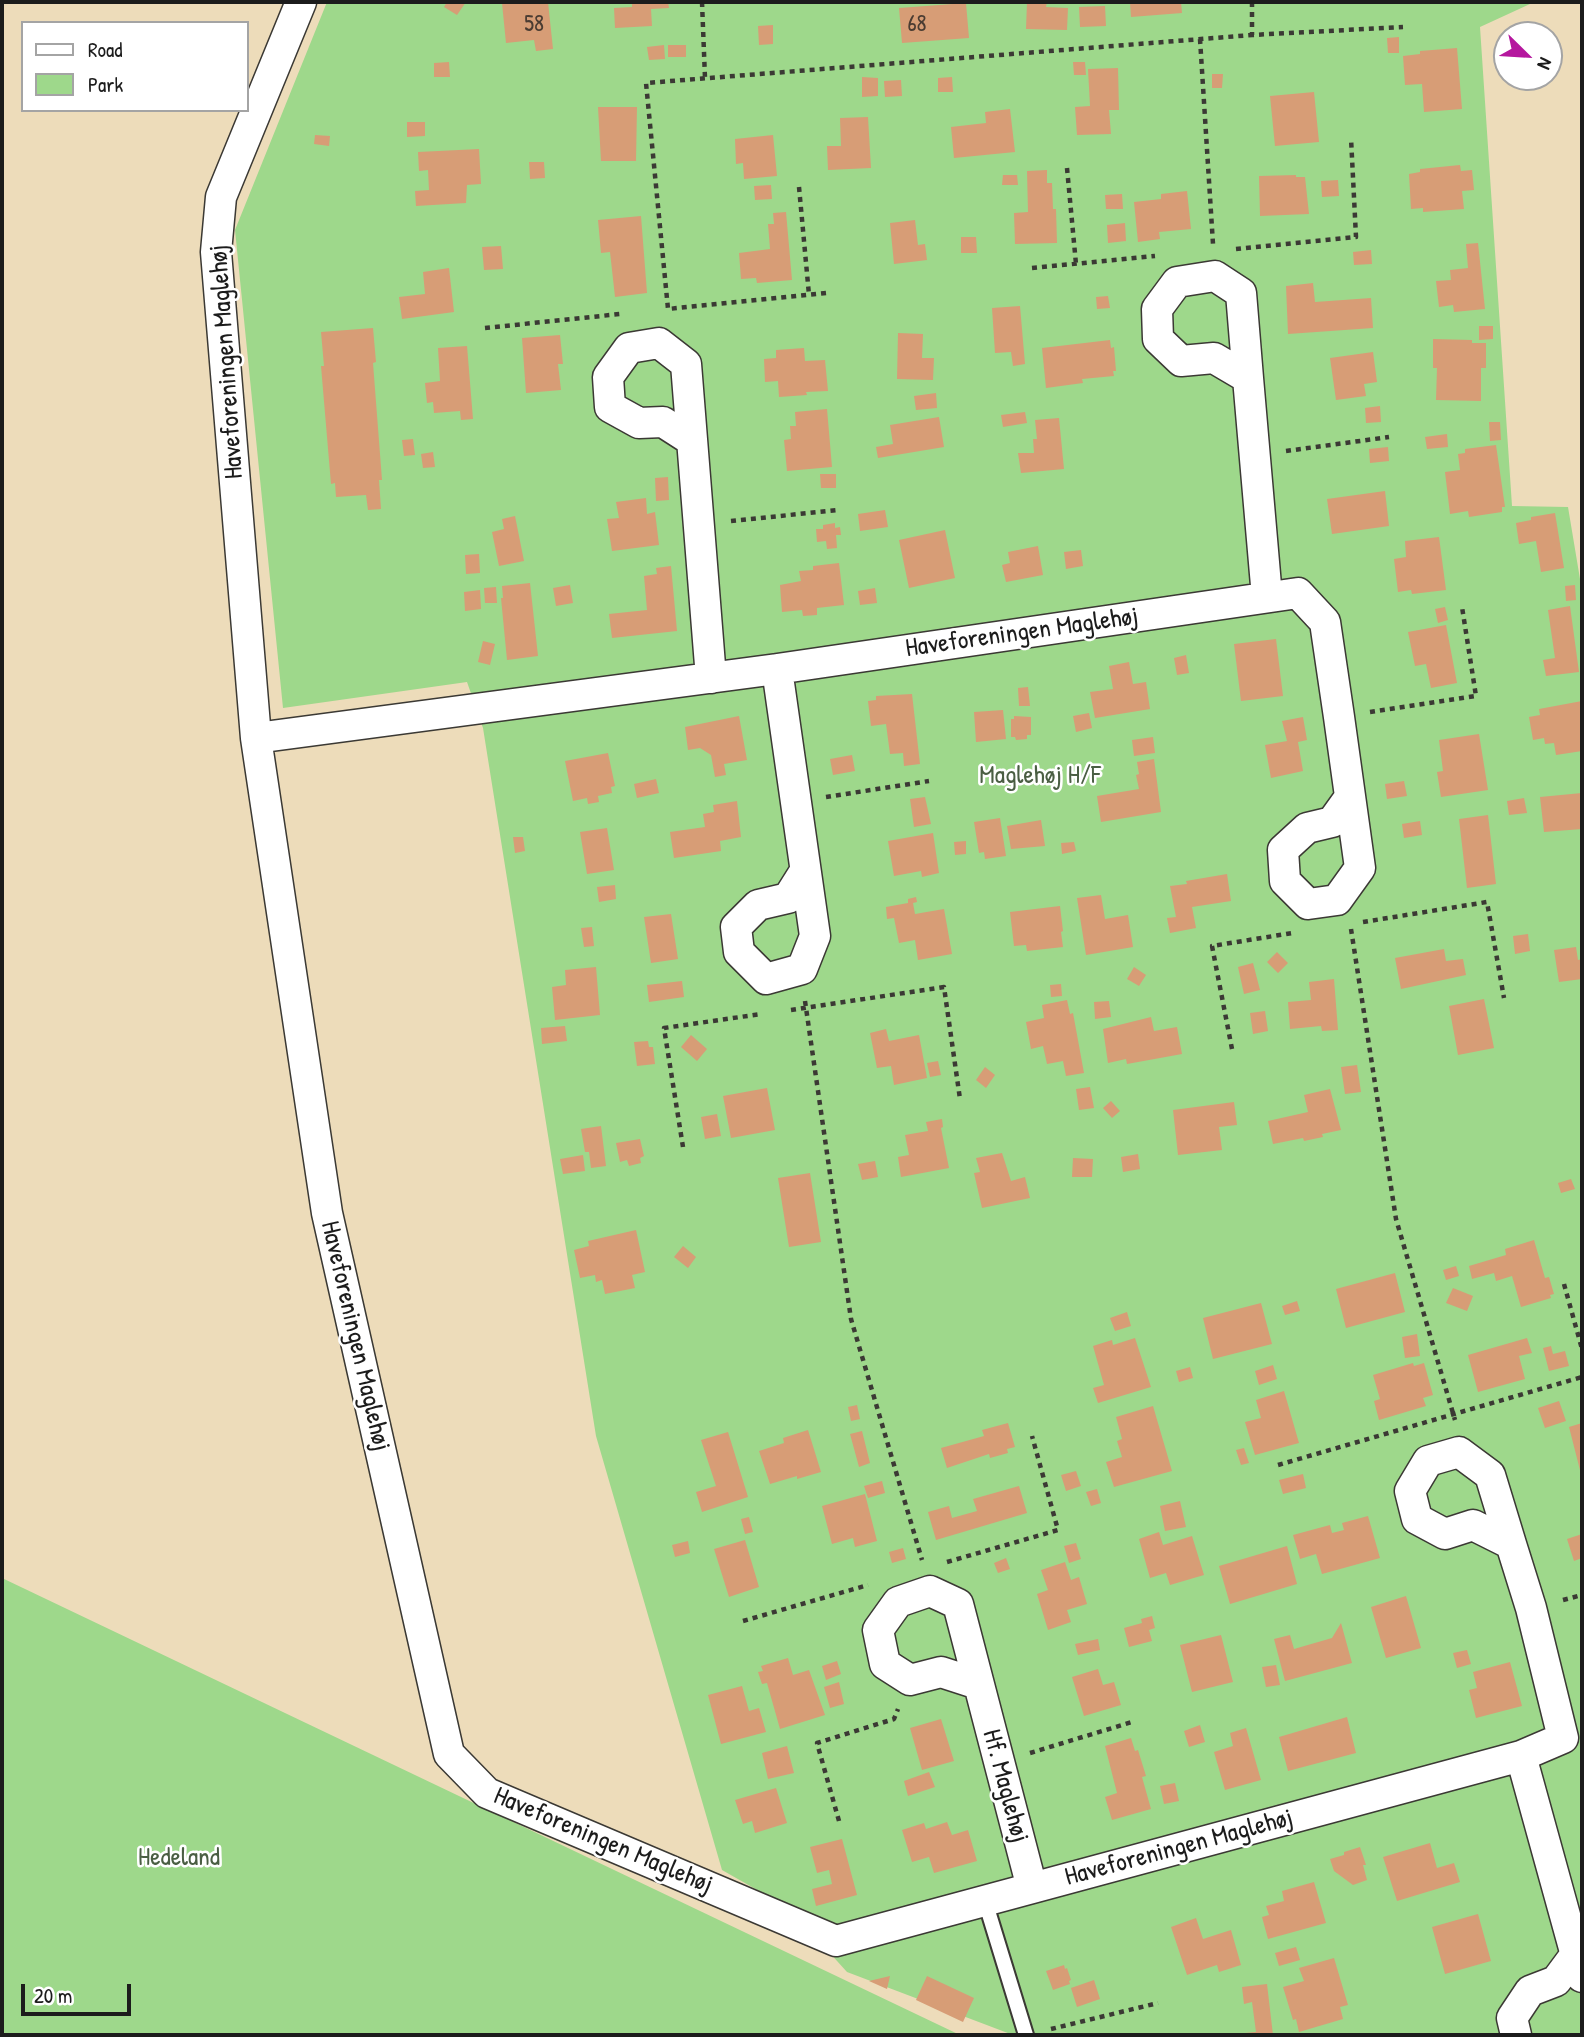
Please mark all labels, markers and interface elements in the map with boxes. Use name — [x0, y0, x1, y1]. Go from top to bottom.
house number: 58 — [524, 11, 544, 39]
house number: 68 — [907, 11, 927, 39]
legend — [21, 21, 248, 112]
north arrow — [1493, 21, 1563, 91]
text: Road — [88, 35, 122, 64]
text: N — [1531, 54, 1559, 74]
text: Park — [88, 70, 123, 99]
street label: Haveforeningen Maglehøj — [203, 244, 251, 480]
street label: Haveforeningen Maglehøj — [904, 601, 1140, 665]
park label: Maglehøj H/F — [979, 760, 1101, 792]
street label: Haveforeningen Maglehøj — [313, 1218, 397, 1454]
street label: Hf. Maglehøj — [975, 1726, 1035, 1846]
street label: Haveforeningen Maglehøj — [489, 1781, 717, 1901]
street label: Haveforeningen Maglehøj — [1062, 1803, 1296, 1893]
park label: Hedeland — [138, 1842, 220, 1874]
scale bar — [24, 1970, 135, 2014]
text: 20 m — [34, 1981, 72, 2010]

